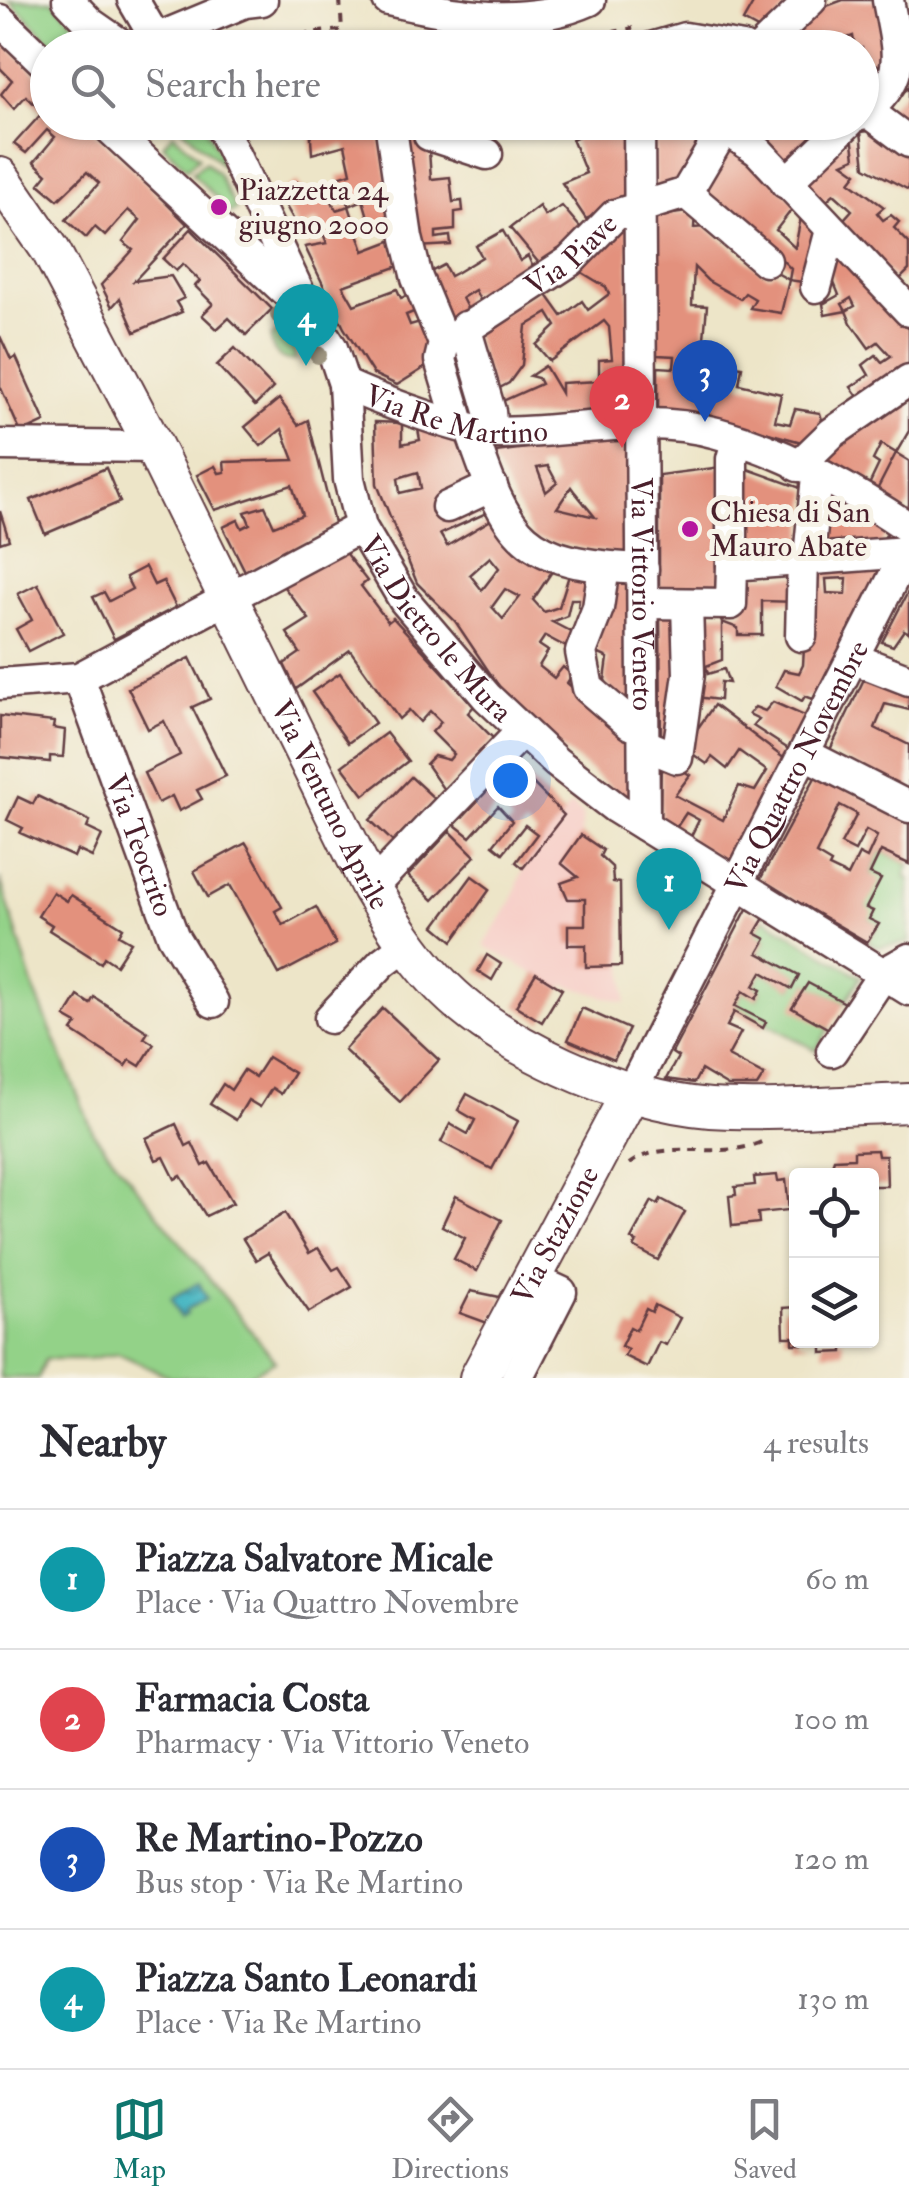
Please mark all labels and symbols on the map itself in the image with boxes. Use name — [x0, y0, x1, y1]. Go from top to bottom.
place label: Piazzetta 24 giugno 2000 — [239, 172, 390, 243]
marker: Piazzetta 24 giugno 2000 — [208, 196, 230, 218]
street label: Via Piave — [518, 206, 625, 304]
pin: 4 — [274, 284, 338, 366]
pin: 3 — [672, 340, 738, 422]
pin: 2 — [590, 366, 654, 448]
street label: Via Re Martino — [359, 377, 549, 452]
street label: Via Vittorio Veneto — [623, 477, 661, 711]
place label: Chiesa di San Mauro Abate — [710, 494, 871, 565]
marker: Chiesa di San Mauro Abate — [679, 518, 701, 540]
street label: Via Dietro le Mura — [351, 529, 520, 731]
street label: Via Quattro Novembre — [717, 634, 877, 900]
street label: Via Ventuno Aprile — [262, 694, 398, 917]
your location — [485, 755, 536, 806]
street label: Via Teocrito — [97, 769, 182, 921]
pin: 1 — [636, 848, 702, 930]
street label: Via Stazione — [504, 1160, 607, 1311]

